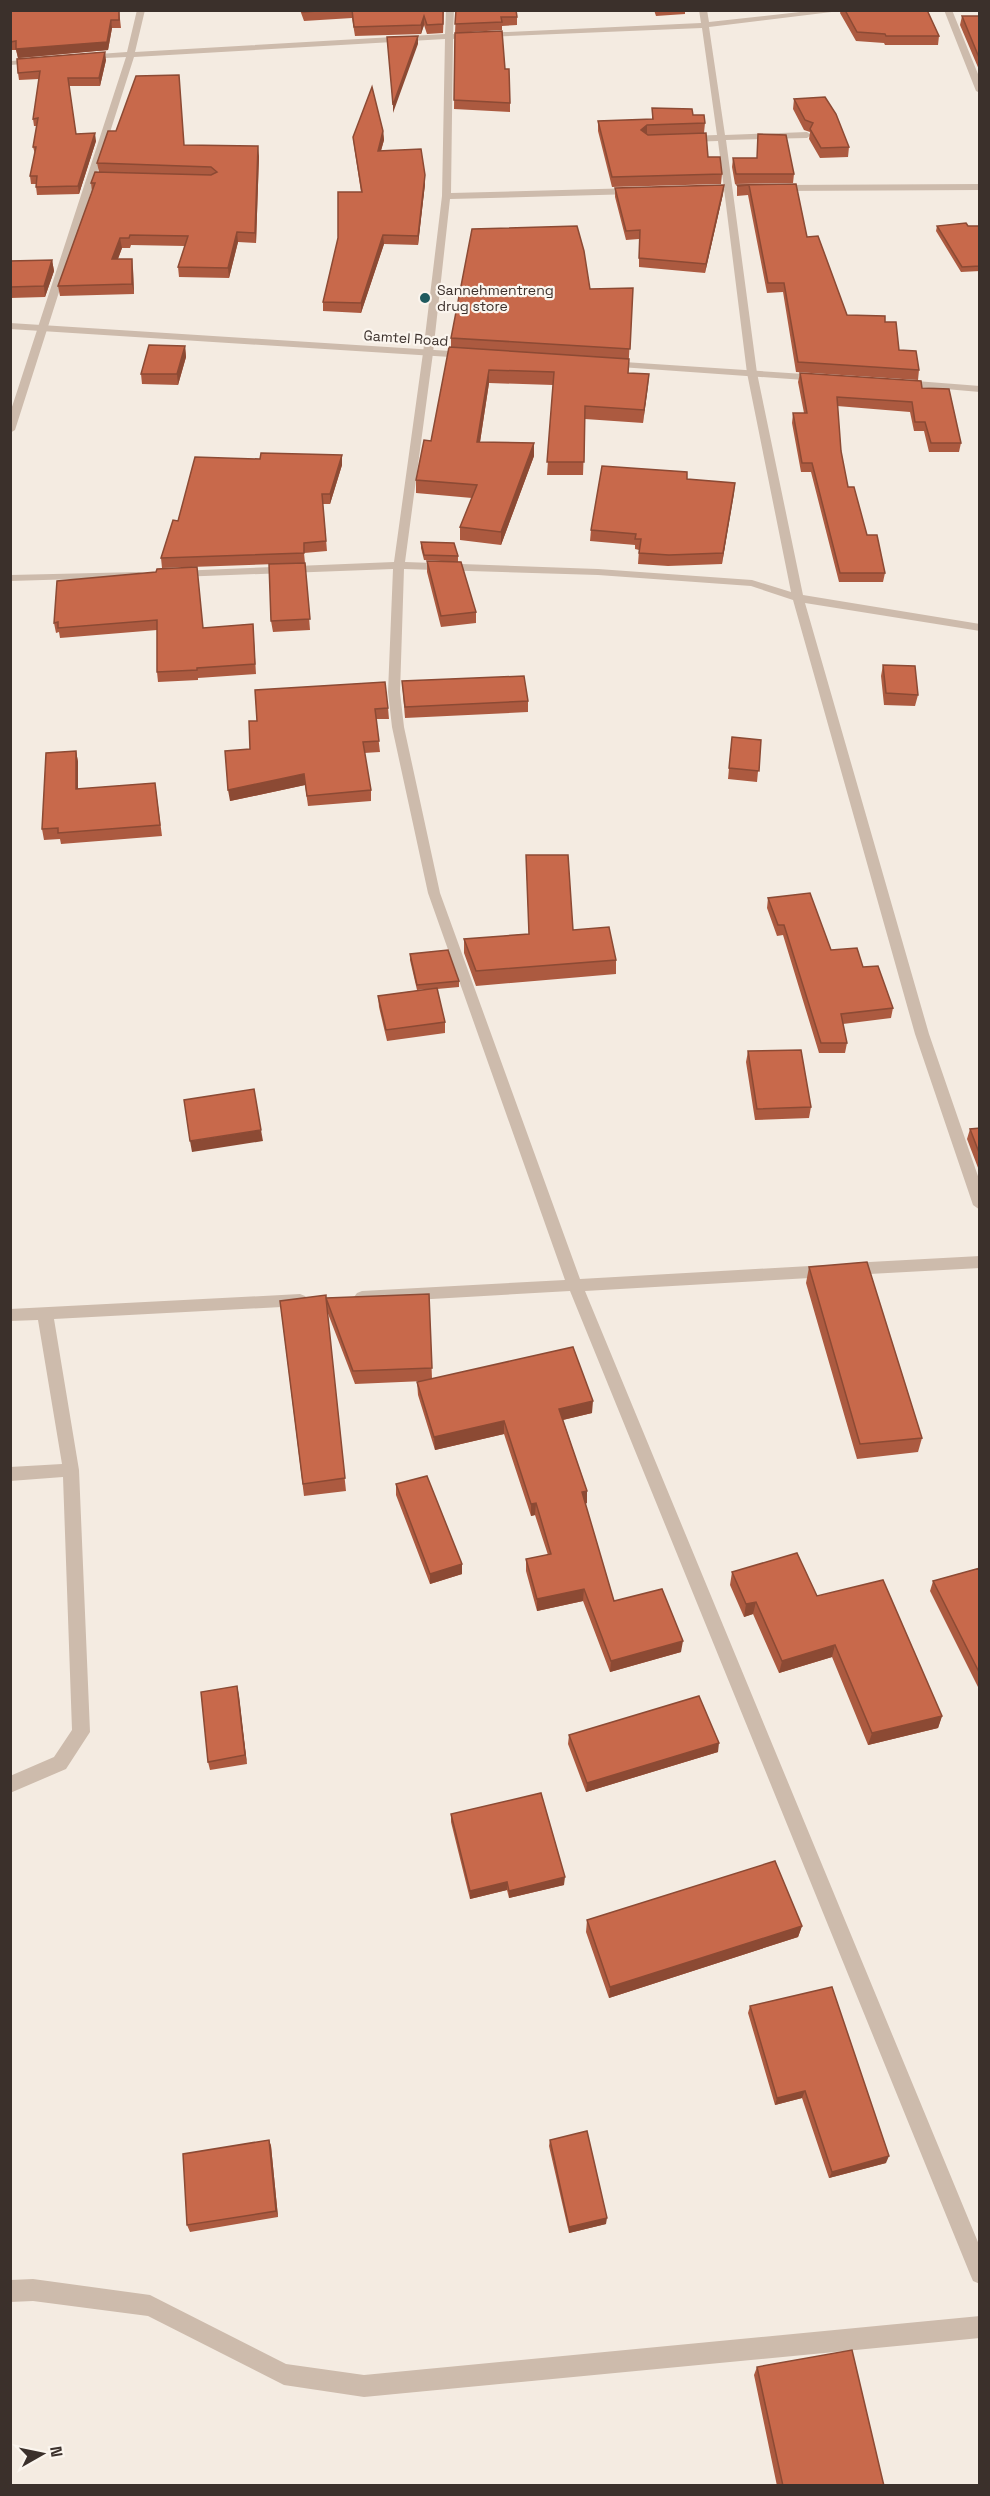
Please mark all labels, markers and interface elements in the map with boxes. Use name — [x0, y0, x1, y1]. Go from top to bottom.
place label: Sannehmentreng drug store — [437, 281, 554, 315]
marker: Sannehmentreng drug store — [418, 291, 432, 305]
street label: Gamtel Road — [363, 326, 449, 350]
north arrow — [12, 2424, 72, 2484]
text: N — [45, 2445, 68, 2459]

